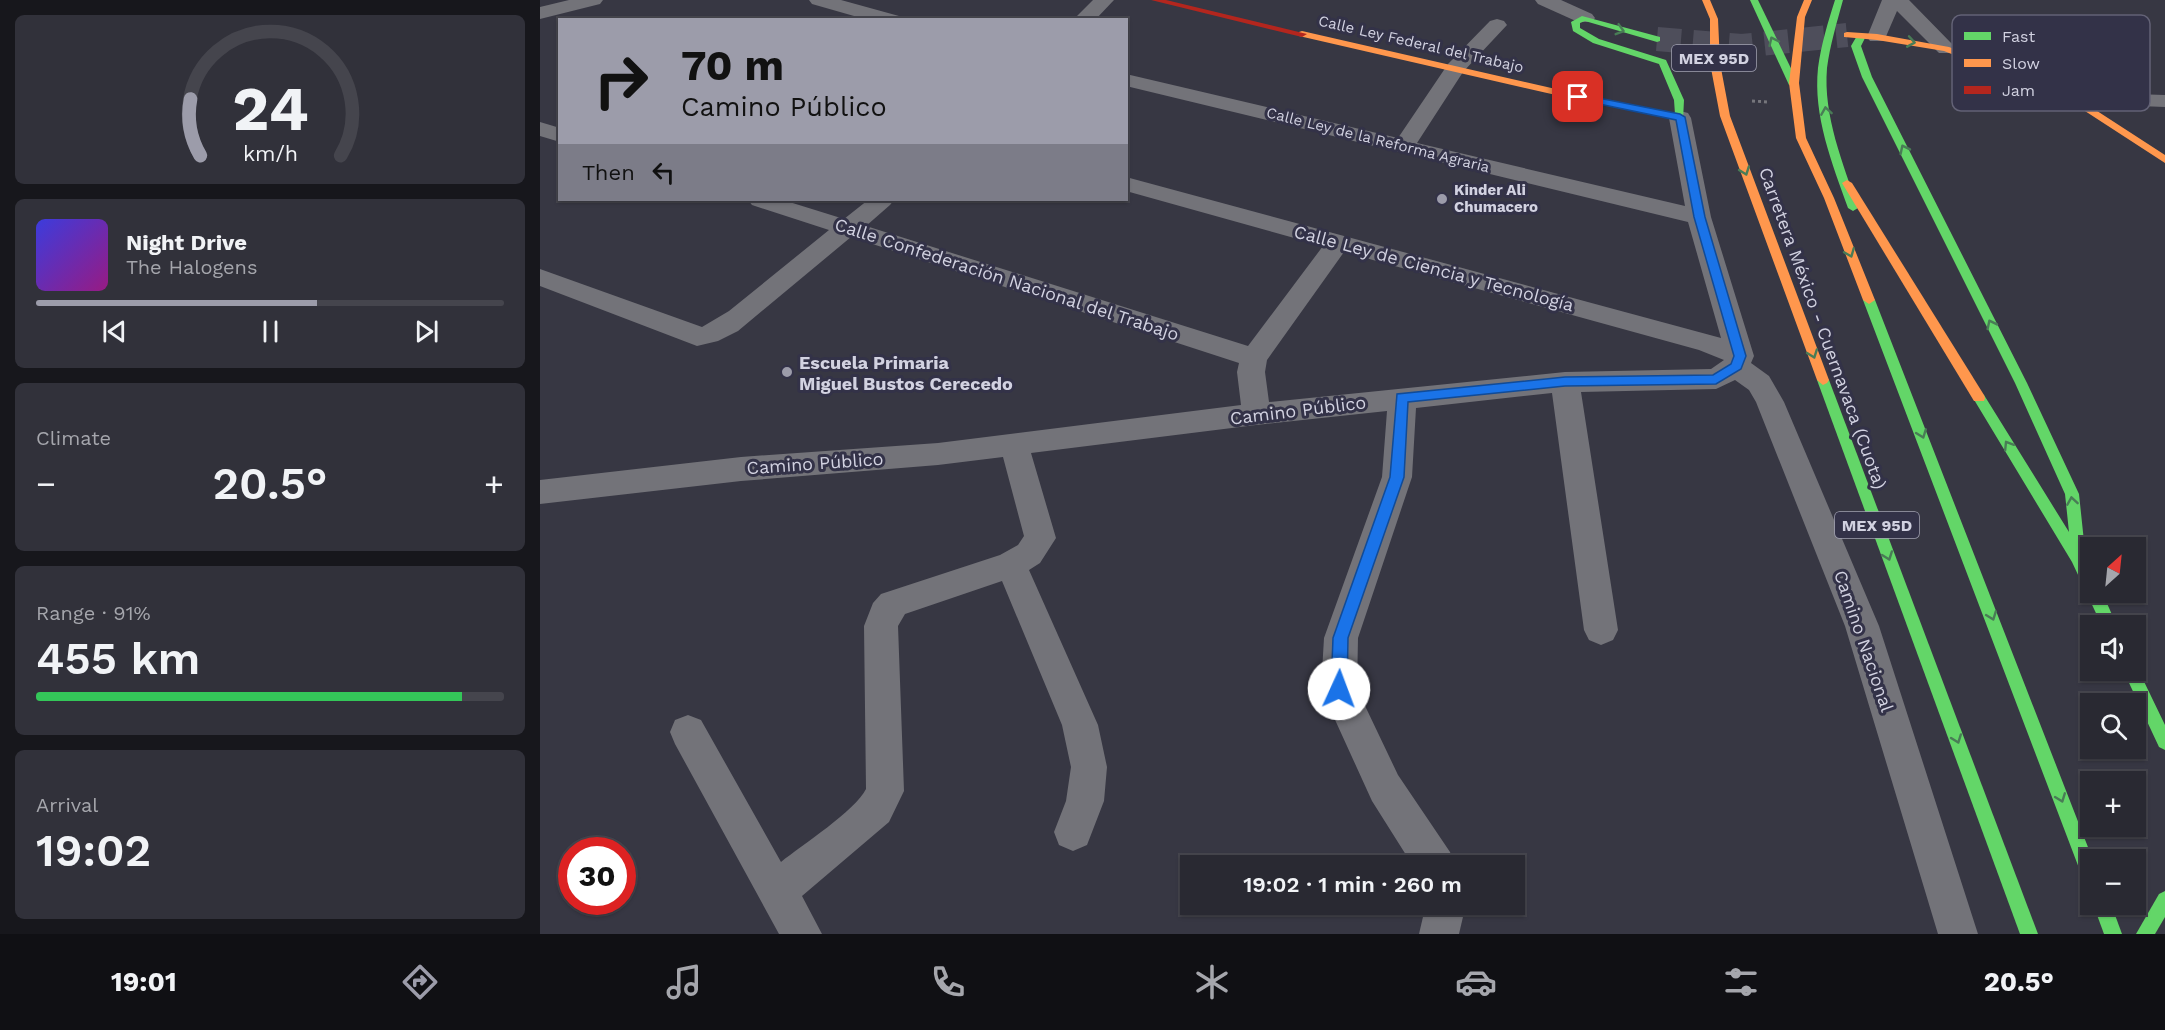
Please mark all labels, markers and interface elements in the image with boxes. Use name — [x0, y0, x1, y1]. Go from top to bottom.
street label: Calle Ley Federal del Trabajo — [1317, 12, 1525, 76]
legend — [1952, 15, 2150, 111]
one-way arrow — [1614, 23, 1625, 35]
text: Fast — [2002, 27, 2035, 46]
one-way arrow — [1907, 36, 1916, 48]
one-way arrow — [1769, 37, 1781, 48]
text: 70 m — [681, 41, 784, 90]
icon: right — [582, 42, 660, 120]
road number: MEX 95D — [1672, 45, 1756, 71]
text: Slow — [2002, 54, 2040, 73]
pin — [1552, 71, 1603, 122]
text: 24 — [232, 73, 308, 146]
icon: arrive — [1561, 80, 1594, 113]
text: Jam — [2002, 81, 2035, 100]
text: Camino Público — [681, 91, 887, 123]
street label: Calle Ley de la Reforma Agraria — [1265, 104, 1492, 177]
one-way arrow — [1820, 107, 1832, 116]
text: km/h — [242, 142, 298, 167]
one-way arrow — [1900, 145, 1911, 156]
icon: left — [647, 156, 680, 189]
text: Then — [582, 160, 635, 185]
street label: Carretera México - Cuernavaca (Cuota) — [1755, 164, 1891, 492]
one-way arrow — [1738, 165, 1750, 176]
place label: Kinder Ali Chumacero — [1454, 181, 1538, 216]
marker: Kinder Ali Chumacero — [1435, 192, 1449, 206]
street label: Calle Confederación Nacional del Trabajo — [832, 213, 1182, 345]
street label: Calle Ley de Ciencia y Tecnología — [1292, 220, 1576, 316]
text: Night Drive — [126, 230, 247, 255]
one-way arrow — [1843, 246, 1855, 257]
text: The Halogens — [126, 255, 258, 279]
icon: previous — [98, 315, 131, 348]
icon: pause — [254, 315, 287, 348]
icon: next — [410, 315, 443, 348]
one-way arrow — [1987, 320, 1998, 330]
one-way arrow — [1806, 348, 1818, 359]
place label: Escuela Primaria Miguel Bustos Cerecedo — [799, 352, 1013, 394]
marker: Escuela Primaria Miguel Bustos Cerecedo — [780, 365, 794, 379]
street label: Camino Público — [1229, 391, 1367, 429]
text: Climate — [36, 426, 111, 450]
one-way arrow — [1915, 428, 1928, 439]
one-way arrow — [2004, 441, 2016, 451]
street label: Camino Público — [746, 448, 884, 478]
text: 20.5° — [212, 457, 328, 510]
text: − — [36, 464, 56, 503]
text: + — [484, 464, 504, 503]
one-way arrow — [2067, 496, 2079, 505]
road number: MEX 95D — [1835, 512, 1919, 538]
north arrow — [2080, 537, 2146, 603]
map controls — [2080, 537, 2146, 915]
one-way arrow — [1881, 550, 1894, 561]
street label: Camino Nacional — [1830, 567, 1898, 715]
text: Range · 91% — [36, 601, 151, 625]
one-way arrow — [1985, 610, 1997, 621]
button: sound — [2080, 615, 2146, 681]
text: 455 km — [36, 632, 200, 685]
position arrow — [1307, 657, 1371, 721]
button: search — [2080, 693, 2146, 759]
one-way arrow — [1949, 733, 1962, 744]
button: + — [2080, 771, 2146, 837]
one-way arrow — [2054, 792, 2067, 803]
text: Arrival — [36, 793, 98, 817]
text: 19:02 — [36, 824, 151, 877]
speed limit sign: 30 — [558, 837, 636, 915]
button: − — [2080, 849, 2146, 915]
text: 19:02 · 1 min · 260 m — [1243, 872, 1462, 897]
icon: directions — [399, 961, 441, 1003]
icon: music — [663, 961, 705, 1003]
icon: phone — [927, 961, 969, 1003]
icon: climate — [1191, 961, 1233, 1003]
icon: car — [1455, 961, 1497, 1003]
icon: filters — [1720, 961, 1762, 1003]
text: 19:01 — [111, 966, 177, 998]
text: 20.5° — [1984, 966, 2054, 998]

